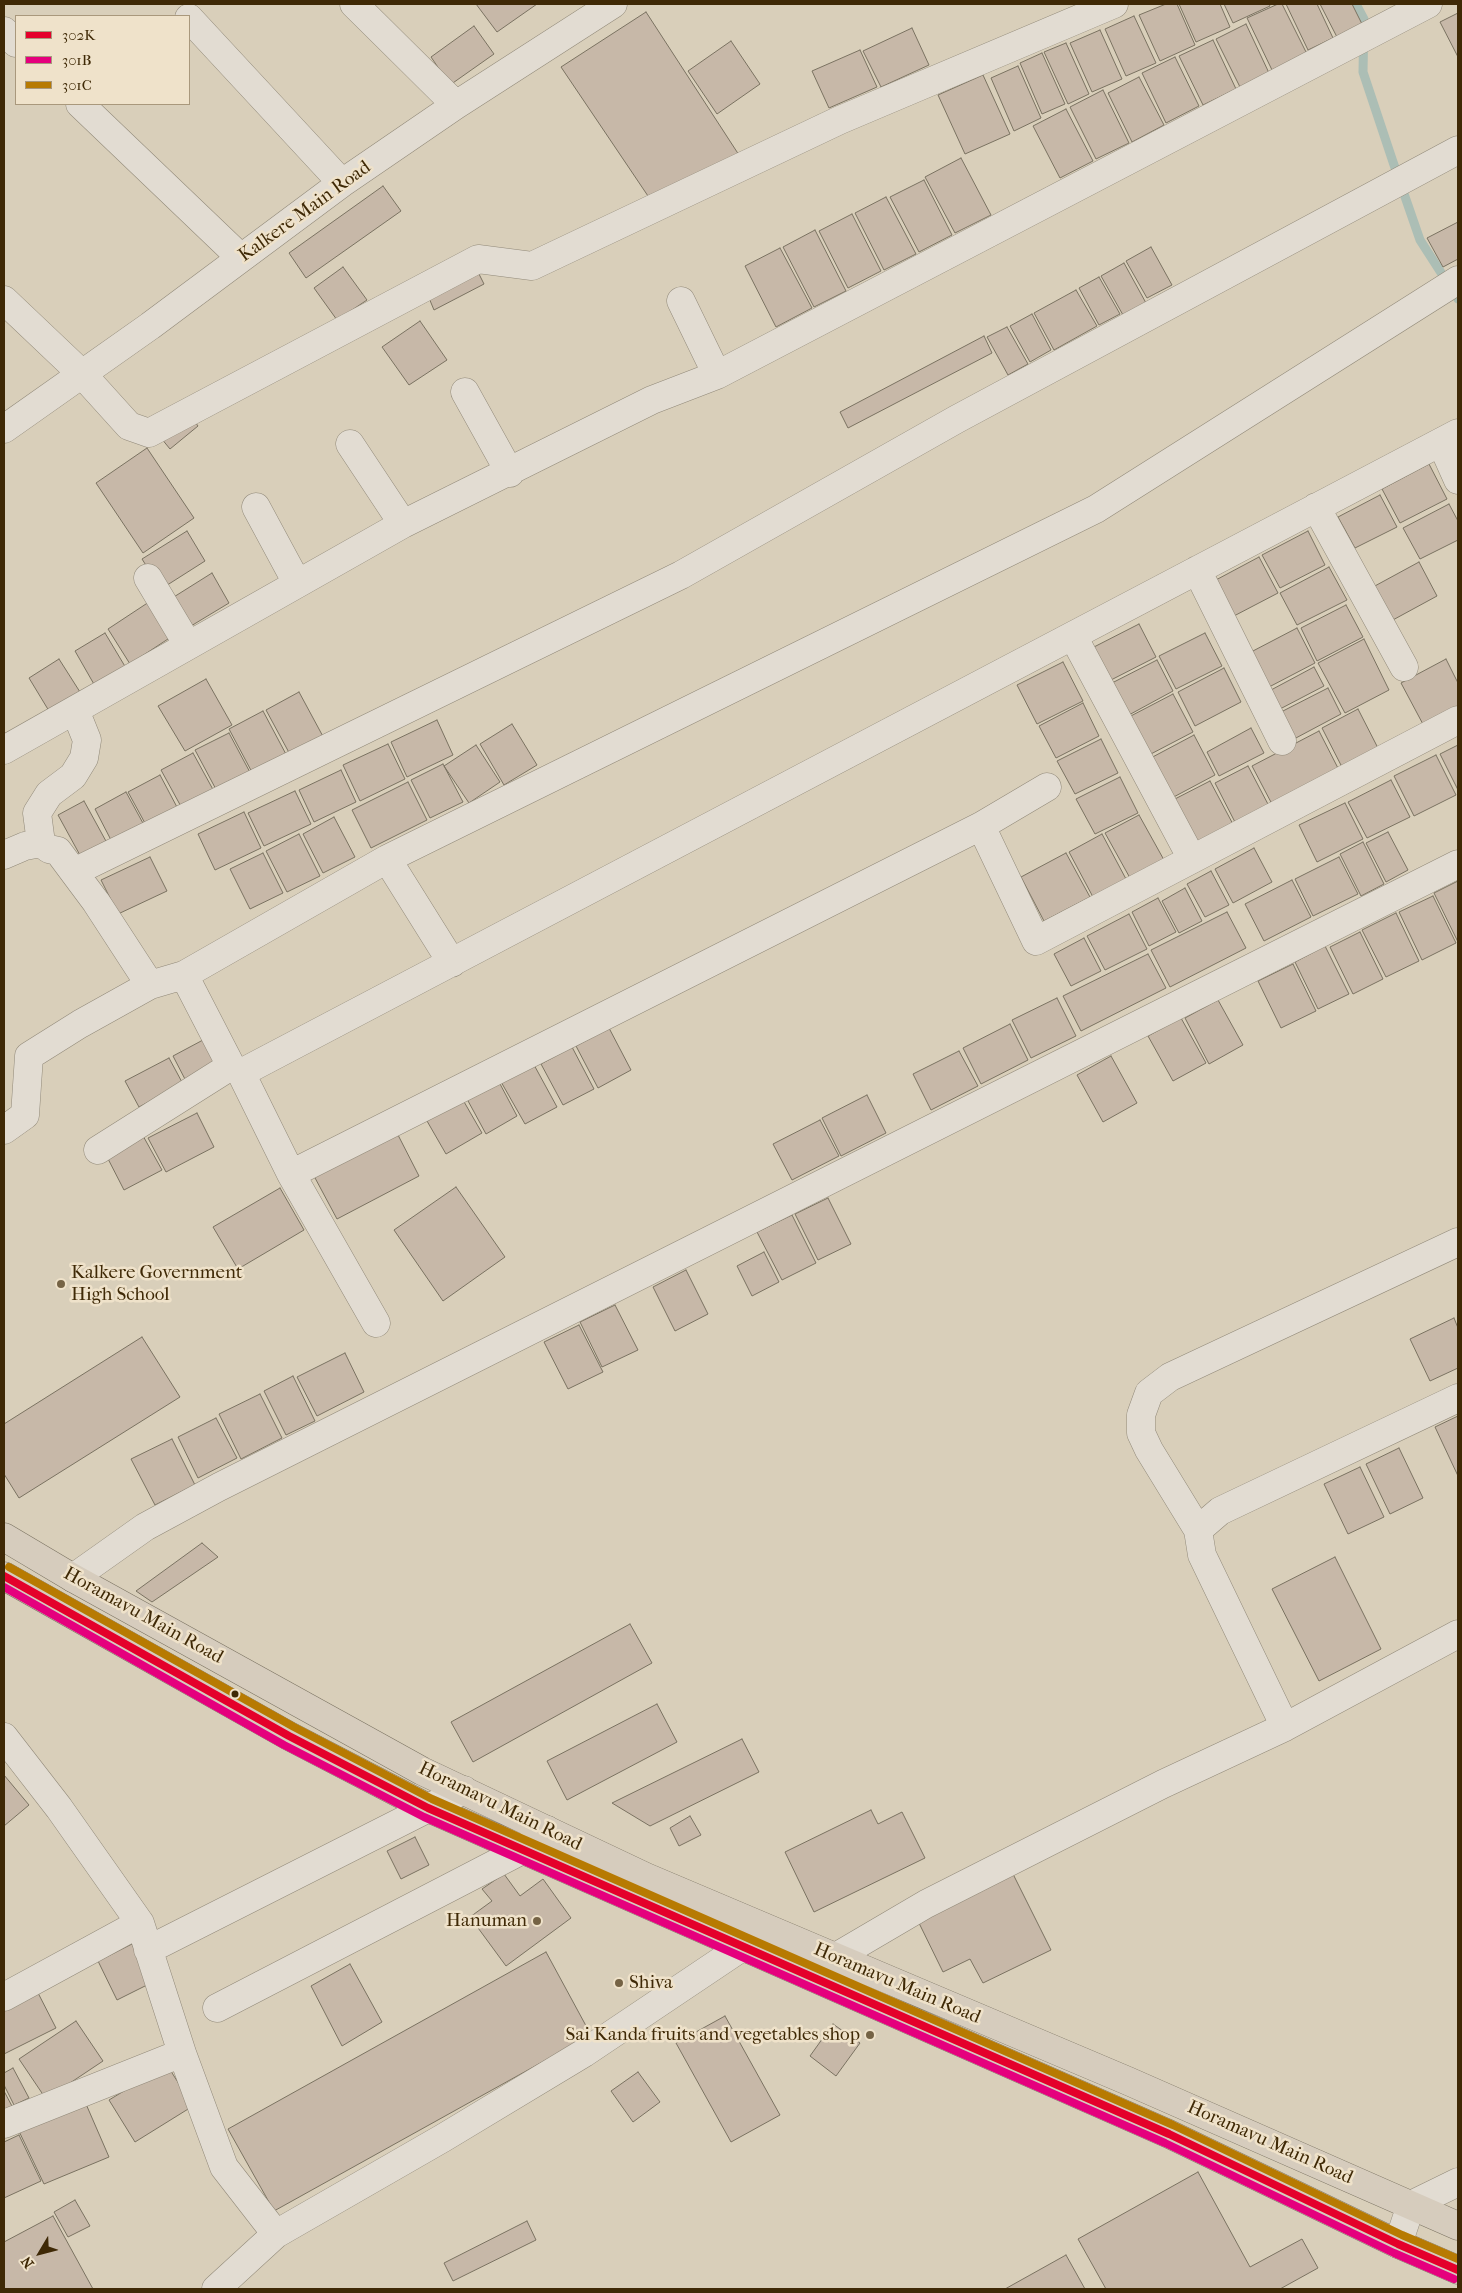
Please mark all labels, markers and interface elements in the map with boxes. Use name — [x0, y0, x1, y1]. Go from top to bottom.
legend — [15, 15, 190, 105]
text: 302K — [62, 26, 95, 44]
text: 301B — [62, 51, 91, 69]
text: 301C — [62, 76, 92, 94]
street label: Kalkere Main Road — [235, 156, 375, 268]
place label: Kalkere Government High School — [71, 1262, 243, 1306]
marker: Kalkere Government High School — [55, 1278, 67, 1290]
street label: Horamavu Main Road — [59, 1563, 227, 1669]
unlabelled marker — [230, 1689, 240, 1699]
street label: Horamavu Main Road — [415, 1758, 585, 1856]
place label: Hanuman — [446, 1910, 527, 1932]
marker: Hanuman — [531, 1915, 543, 1927]
street label: Horamavu Main Road — [810, 1939, 984, 2029]
place label: Shiva — [629, 1972, 673, 1994]
marker: Shiva — [613, 1977, 625, 1989]
place label: Sai Kanda fruits and vegetables shop — [566, 2024, 860, 2046]
marker: Sai Kanda fruits and vegetables shop — [864, 2029, 876, 2041]
street label: Horamavu Main Road — [1184, 2096, 1356, 2190]
north arrow — [15, 2228, 65, 2278]
text: N — [18, 2253, 38, 2272]

